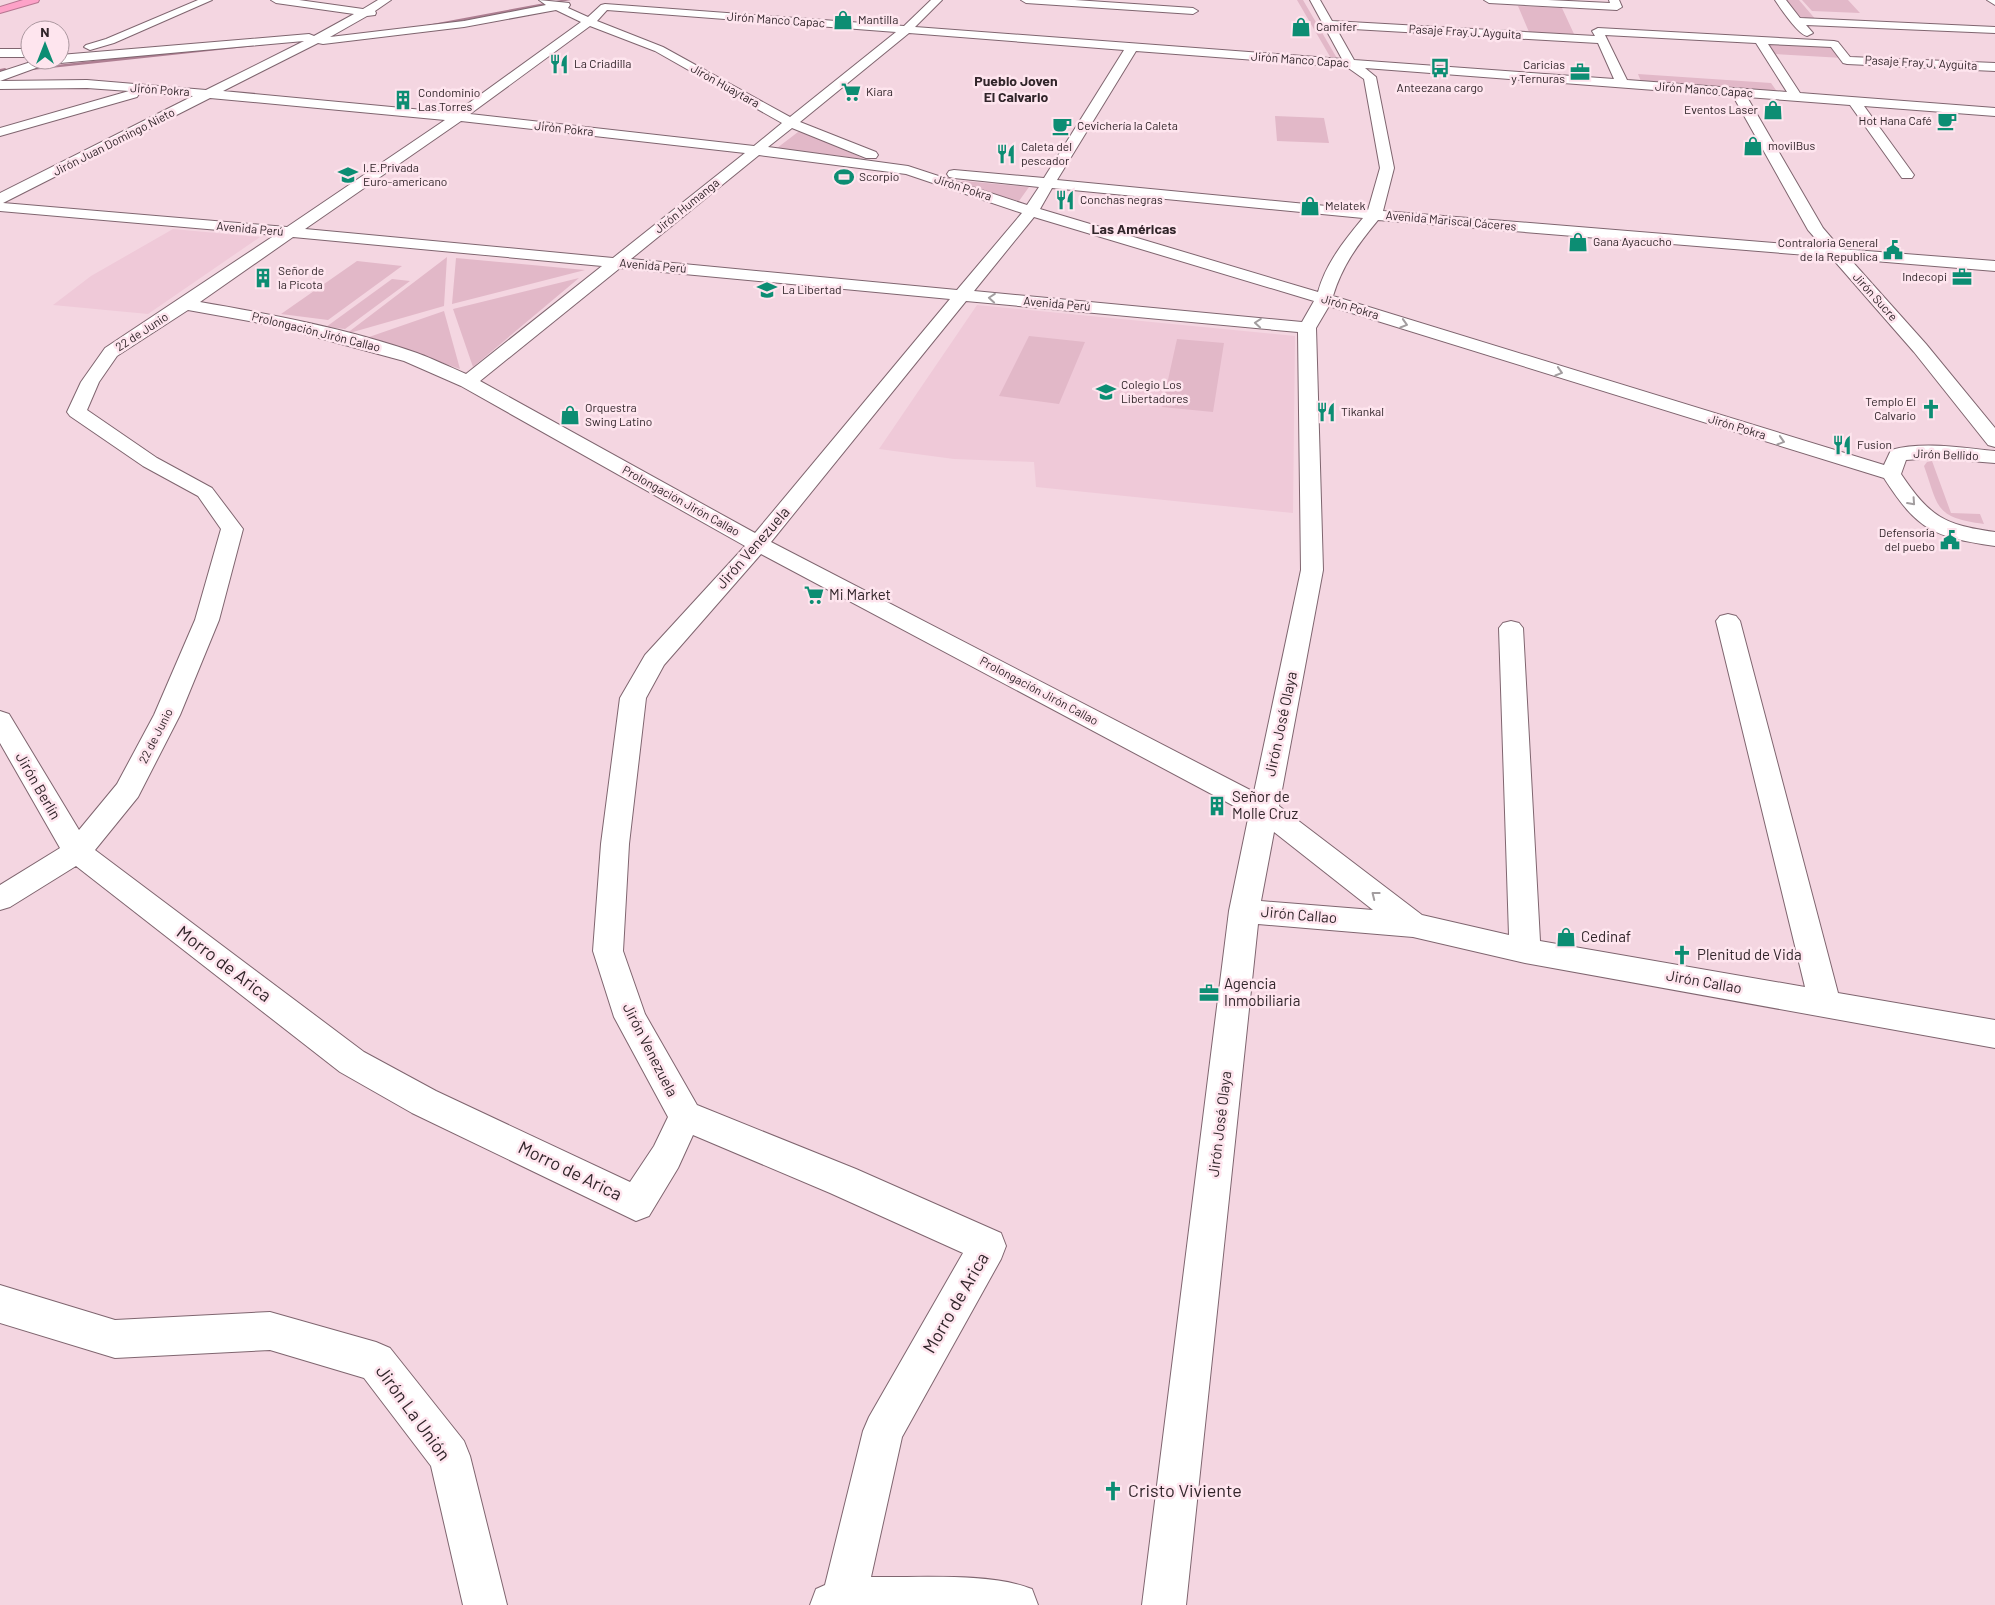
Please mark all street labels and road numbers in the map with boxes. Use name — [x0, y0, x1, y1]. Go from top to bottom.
street label: Jirón Manco Capac — [727, 9, 826, 29]
street label: Pasaje Fray J. Ayguita — [1408, 21, 1522, 41]
street label: Jirón Manco Capac — [1251, 49, 1350, 69]
street label: Pasaje Fray J. Ayguita — [1864, 52, 1978, 72]
street label: Jirón Huaytara — [689, 60, 762, 110]
street label: Jirón Manco Capac — [1655, 79, 1754, 99]
street label: Jirón Pokra — [130, 80, 190, 98]
street label: Jirón Juan Domingo Nieto — [50, 104, 177, 178]
street label: Jirón Pokra — [534, 118, 594, 138]
street label: Jirón Pokra — [933, 171, 994, 203]
street label: Jirón Humanga — [651, 175, 721, 236]
street label: Avenida Mariscal Cáceres — [1385, 207, 1517, 233]
street label: Avenida Perú — [216, 218, 284, 238]
street label: Avenida Perú — [619, 255, 687, 275]
street label: Jirón Sucre — [1850, 269, 1901, 323]
street label: Jirón Pokra — [1320, 291, 1381, 321]
street label: Avenida Perú — [1023, 293, 1091, 313]
street label: Prolongación Jirón Callao — [251, 308, 382, 354]
street label: 22 de Junio — [112, 309, 170, 353]
street label: Jirón Pokra — [1707, 411, 1768, 441]
street label: Jirón Bellido — [1913, 446, 1979, 462]
street label: Prolongación Jirón Callao — [620, 462, 743, 538]
street label: Jirón Venezuela — [712, 503, 793, 592]
street label: Prolongación Jirón Callao — [978, 653, 1101, 727]
street label: Jirón José Olaya — [1260, 670, 1300, 778]
street label: 22 de Junio — [135, 706, 175, 765]
street label: Jirón Berlín — [12, 749, 65, 822]
street label: Jirón Callao — [1260, 902, 1338, 926]
street label: Morro de Arica — [173, 920, 276, 1006]
street label: Jirón Callao — [1665, 966, 1743, 997]
street label: Jirón Venezuela — [620, 1000, 682, 1099]
street label: Jirón José Olaya — [1204, 1070, 1234, 1178]
street label: Morro de Arica — [515, 1135, 626, 1205]
street label: Morro de Arica — [917, 1248, 993, 1357]
street label: Jirón La Unión — [372, 1360, 456, 1464]

